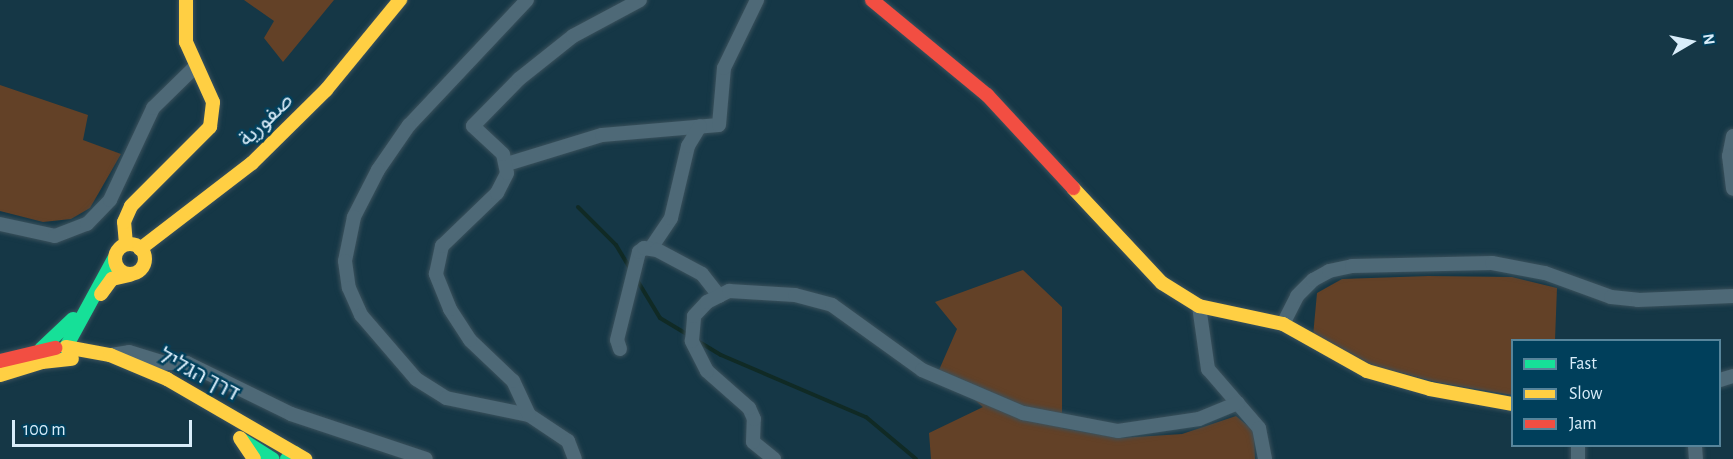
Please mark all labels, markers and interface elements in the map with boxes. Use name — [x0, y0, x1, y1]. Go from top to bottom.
north arrow — [1661, 12, 1721, 72]
text: N — [1700, 32, 1718, 46]
street label: صفورية — [233, 88, 299, 152]
legend — [1511, 339, 1721, 447]
street label: דרך הגליל — [154, 343, 244, 407]
text: Fast — [1569, 355, 1597, 373]
text: Slow — [1569, 385, 1602, 403]
scale bar — [15, 408, 195, 446]
text: Jam — [1569, 415, 1597, 433]
text: 100 m — [23, 421, 66, 439]

